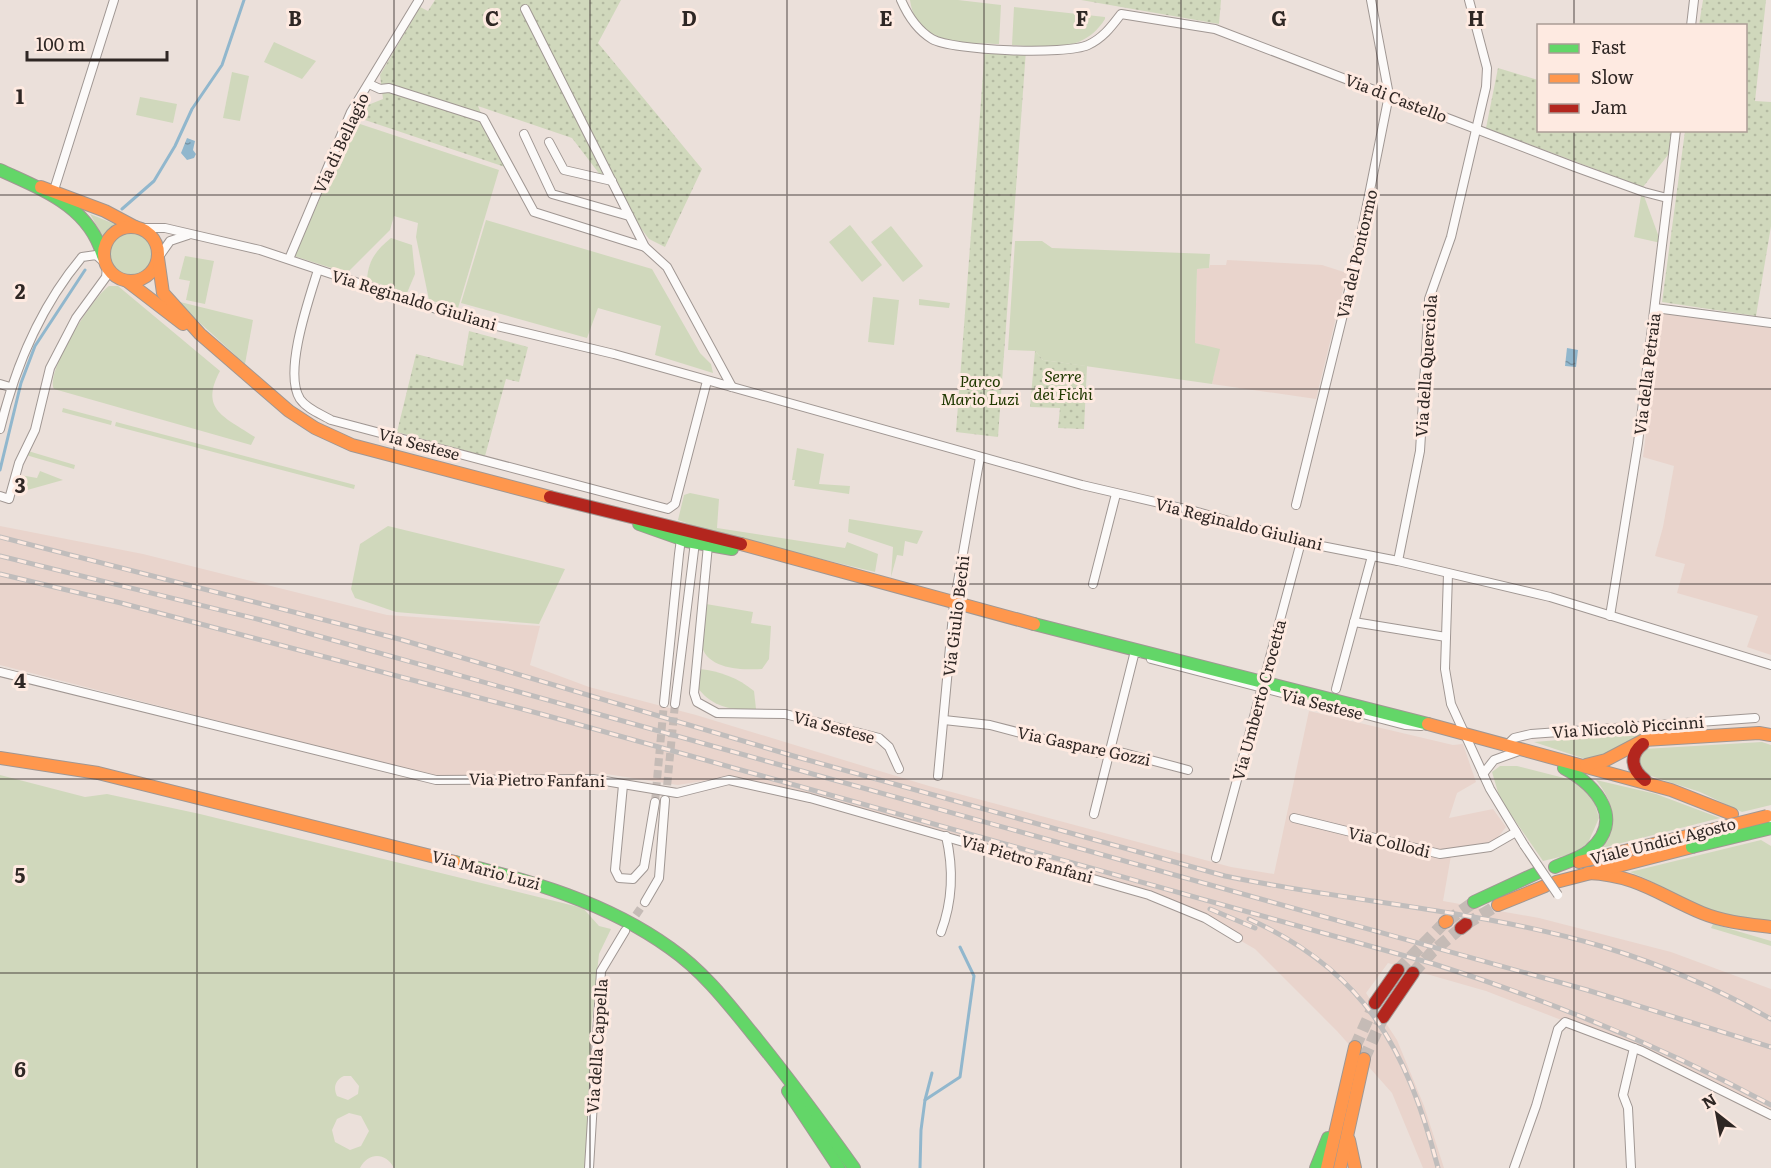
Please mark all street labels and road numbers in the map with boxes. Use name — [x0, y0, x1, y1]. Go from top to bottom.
street label: Via di Castello — [1342, 67, 1451, 128]
street label: Via di Bellagio — [306, 88, 374, 197]
street label: Via del Pontormo — [1329, 187, 1383, 321]
street label: Via Reginaldo Giuliani — [329, 262, 500, 336]
street label: Via della Querciola — [1408, 293, 1442, 438]
street label: Via della Petraia — [1627, 311, 1665, 436]
street label: Via Sestese — [376, 421, 463, 465]
street label: Via Reginaldo Giuliani — [1153, 491, 1325, 555]
street label: Via Giulio Bechi — [936, 554, 974, 678]
street label: Via Umberto Crocetta — [1225, 616, 1291, 783]
street label: Via Sestese — [1279, 681, 1366, 725]
street label: Via Sestese — [791, 704, 878, 748]
street label: Via Niccolò Piccinni — [1551, 709, 1705, 743]
street label: Via Gaspare Gozzi — [1015, 719, 1153, 771]
street label: Via Pietro Fanfani — [469, 766, 605, 792]
street label: Viale Undici Agosto — [1587, 810, 1738, 870]
street label: Via Collodi — [1346, 819, 1433, 863]
street label: Via Pietro Fanfani — [958, 828, 1096, 888]
street label: Via Mario Luzi — [429, 843, 543, 895]
street label: Via della Cappella — [579, 977, 613, 1114]

